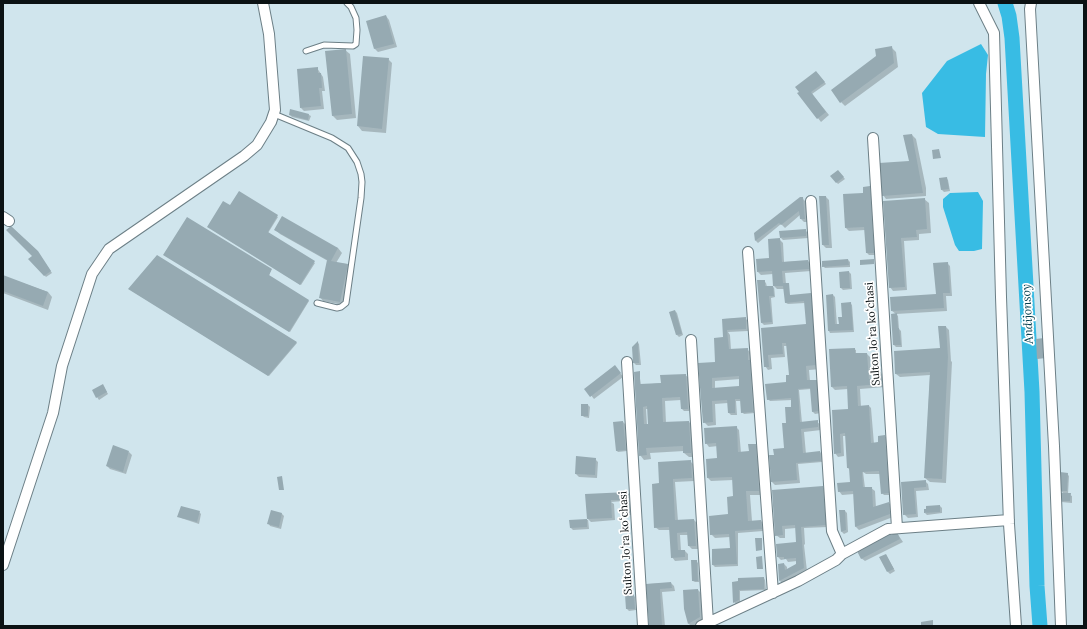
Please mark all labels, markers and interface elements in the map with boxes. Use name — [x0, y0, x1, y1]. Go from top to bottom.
street label: Sulton Joʻra koʻchasi — [863, 282, 883, 386]
water label: Andijonsoy — [1019, 284, 1037, 344]
street label: Sulton Joʻra koʻchasi — [617, 491, 635, 595]

